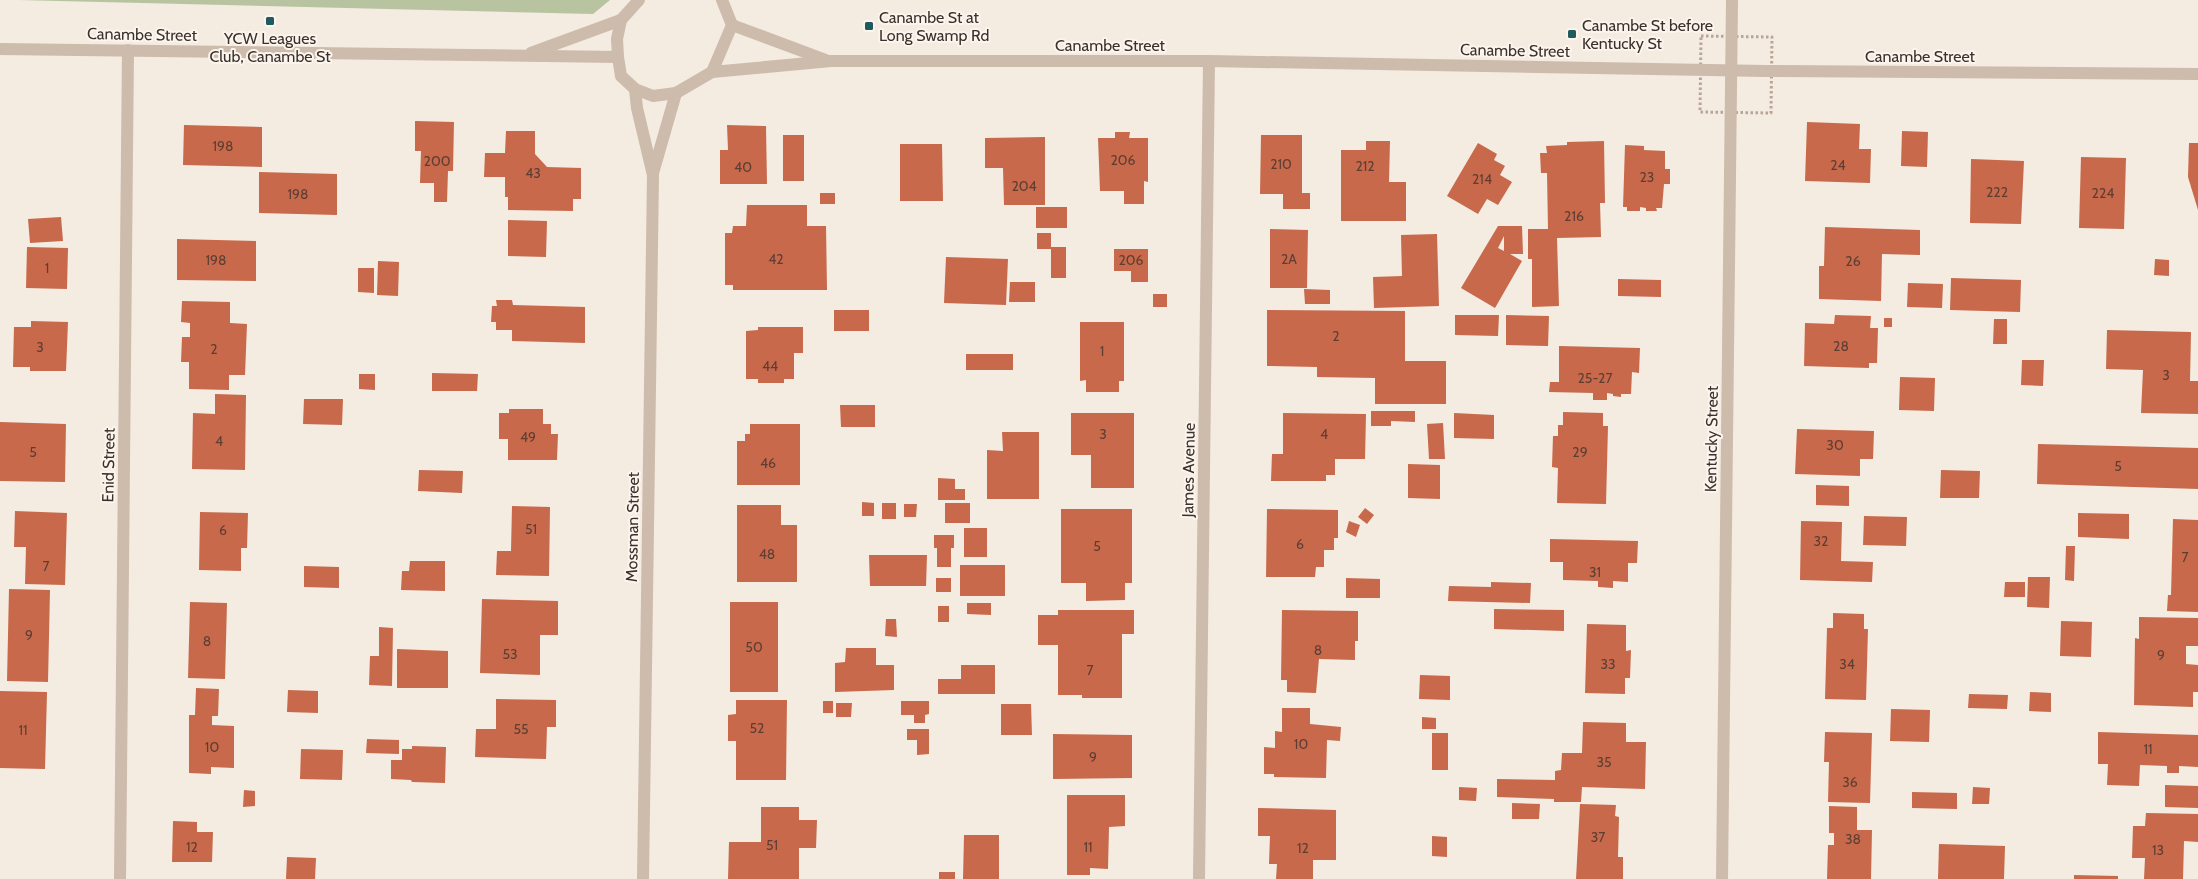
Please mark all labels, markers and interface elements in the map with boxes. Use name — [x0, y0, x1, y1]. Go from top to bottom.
place label: Canambe St at Long Swamp Rd — [879, 8, 989, 45]
marker: YCW Leagues Club, Canambe St — [264, 15, 276, 27]
place label: Canambe St before Kentucky St — [1582, 16, 1713, 53]
marker: Canambe St at Long Swamp Rd — [863, 20, 875, 32]
street label: Canambe Street — [87, 24, 198, 45]
marker: Canambe St before Kentucky St — [1566, 28, 1578, 40]
place label: YCW Leagues Club, Canambe St — [209, 29, 331, 66]
street label: Canambe Street — [1055, 36, 1166, 55]
street label: Canambe Street — [1460, 40, 1571, 61]
street label: Canambe Street — [1865, 47, 1976, 66]
house number: 198 — [213, 137, 234, 155]
house number: 206 — [1110, 151, 1136, 169]
house number: 200 — [424, 152, 451, 170]
house number: 210 — [1270, 155, 1292, 173]
house number: 24 — [1830, 156, 1846, 174]
house number: 212 — [1355, 157, 1375, 175]
house number: 40 — [734, 158, 752, 176]
house number: 43 — [525, 164, 541, 182]
house number: 23 — [1640, 168, 1654, 186]
house number: 214 — [1472, 170, 1492, 188]
house number: 204 — [1011, 177, 1037, 195]
house number: 222 — [1986, 183, 2008, 201]
house number: 224 — [2092, 184, 2114, 202]
house number: 198 — [288, 185, 309, 203]
house number: 216 — [1564, 207, 1584, 225]
house number: 42 — [768, 250, 784, 268]
house number: 2A — [1281, 250, 1297, 268]
house number: 198 — [206, 251, 227, 269]
house number: 206 — [1118, 251, 1144, 269]
house number: 26 — [1845, 252, 1861, 270]
house number: 1 — [45, 259, 49, 277]
house number: 2 — [1332, 327, 1340, 345]
house number: 28 — [1833, 337, 1849, 355]
house number: 3 — [36, 338, 44, 356]
house number: 2 — [210, 340, 218, 358]
house number: 1 — [1100, 342, 1104, 360]
house number: 44 — [762, 357, 778, 375]
house number: 3 — [2162, 366, 2170, 384]
house number: 25-27 — [1578, 369, 1613, 387]
street label: Kentucky Street — [1701, 385, 1722, 492]
street label: James Avenue — [1178, 422, 1199, 519]
house number: 3 — [1099, 425, 1107, 443]
house number: 4 — [1320, 425, 1328, 443]
street label: Enid Street — [98, 427, 119, 502]
house number: 49 — [520, 428, 536, 446]
house number: 4 — [215, 432, 223, 450]
house number: 30 — [1826, 436, 1844, 454]
house number: 5 — [29, 443, 37, 461]
house number: 29 — [1572, 443, 1588, 461]
house number: 46 — [760, 454, 776, 472]
house number: 5 — [2114, 457, 2122, 475]
street label: Mossman Street — [622, 471, 643, 582]
house number: 51 — [525, 520, 537, 538]
house number: 6 — [219, 521, 227, 539]
house number: 32 — [1814, 532, 1828, 550]
house number: 6 — [1296, 535, 1304, 553]
house number: 5 — [1093, 537, 1101, 555]
house number: 48 — [759, 545, 775, 563]
house number: 7 — [2181, 548, 2189, 566]
house number: 7 — [42, 557, 50, 575]
house number: 31 — [1589, 563, 1601, 581]
house number: 9 — [25, 626, 33, 644]
house number: 8 — [203, 632, 211, 650]
house number: 50 — [745, 638, 763, 656]
house number: 8 — [1314, 641, 1322, 659]
house number: 53 — [502, 645, 518, 663]
house number: 9 — [2157, 646, 2165, 664]
house number: 33 — [1600, 655, 1616, 673]
house number: 34 — [1839, 655, 1855, 673]
house number: 7 — [1086, 661, 1094, 679]
house number: 52 — [750, 719, 764, 737]
house number: 55 — [513, 720, 529, 738]
house number: 11 — [18, 721, 28, 739]
house number: 10 — [1294, 735, 1308, 753]
house number: 10 — [205, 738, 219, 756]
house number: 11 — [2143, 740, 2153, 758]
house number: 9 — [1089, 748, 1097, 766]
house number: 35 — [1596, 753, 1612, 771]
house number: 36 — [1842, 773, 1858, 791]
house number: 37 — [1591, 828, 1605, 846]
house number: 38 — [1845, 830, 1861, 848]
house number: 51 — [766, 836, 778, 854]
house number: 12 — [186, 838, 198, 856]
house number: 11 — [1083, 838, 1093, 856]
house number: 12 — [1297, 839, 1309, 857]
house number: 13 — [2152, 841, 2164, 859]

